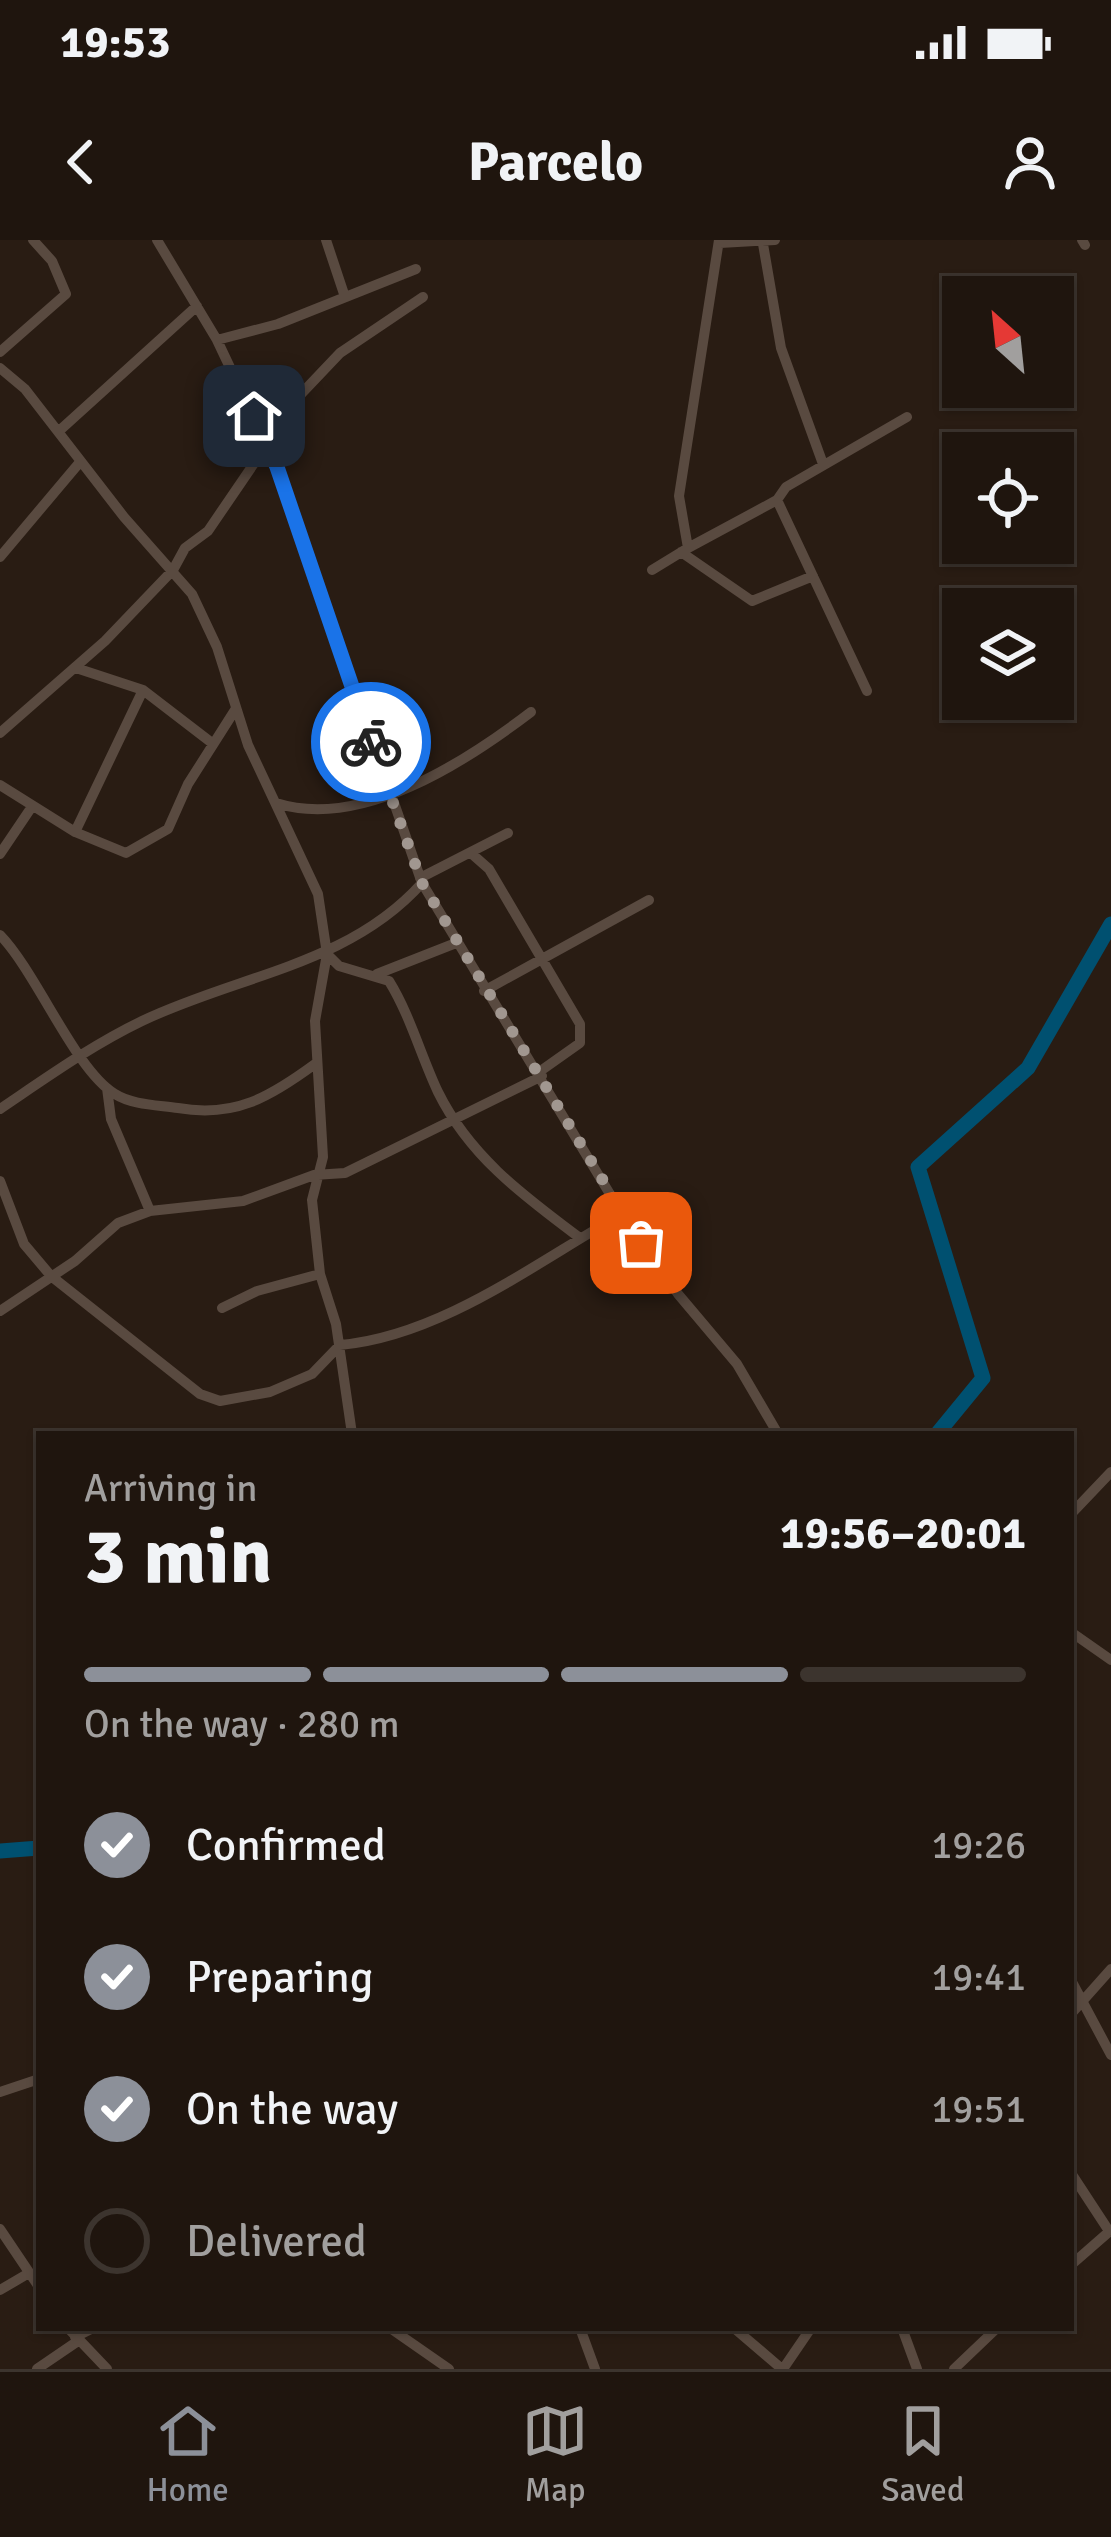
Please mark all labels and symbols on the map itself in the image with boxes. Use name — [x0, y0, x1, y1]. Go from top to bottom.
north arrow — [942, 276, 1074, 408]
pin — [203, 365, 305, 467]
courier — [311, 682, 431, 802]
pin — [590, 1192, 692, 1294]

